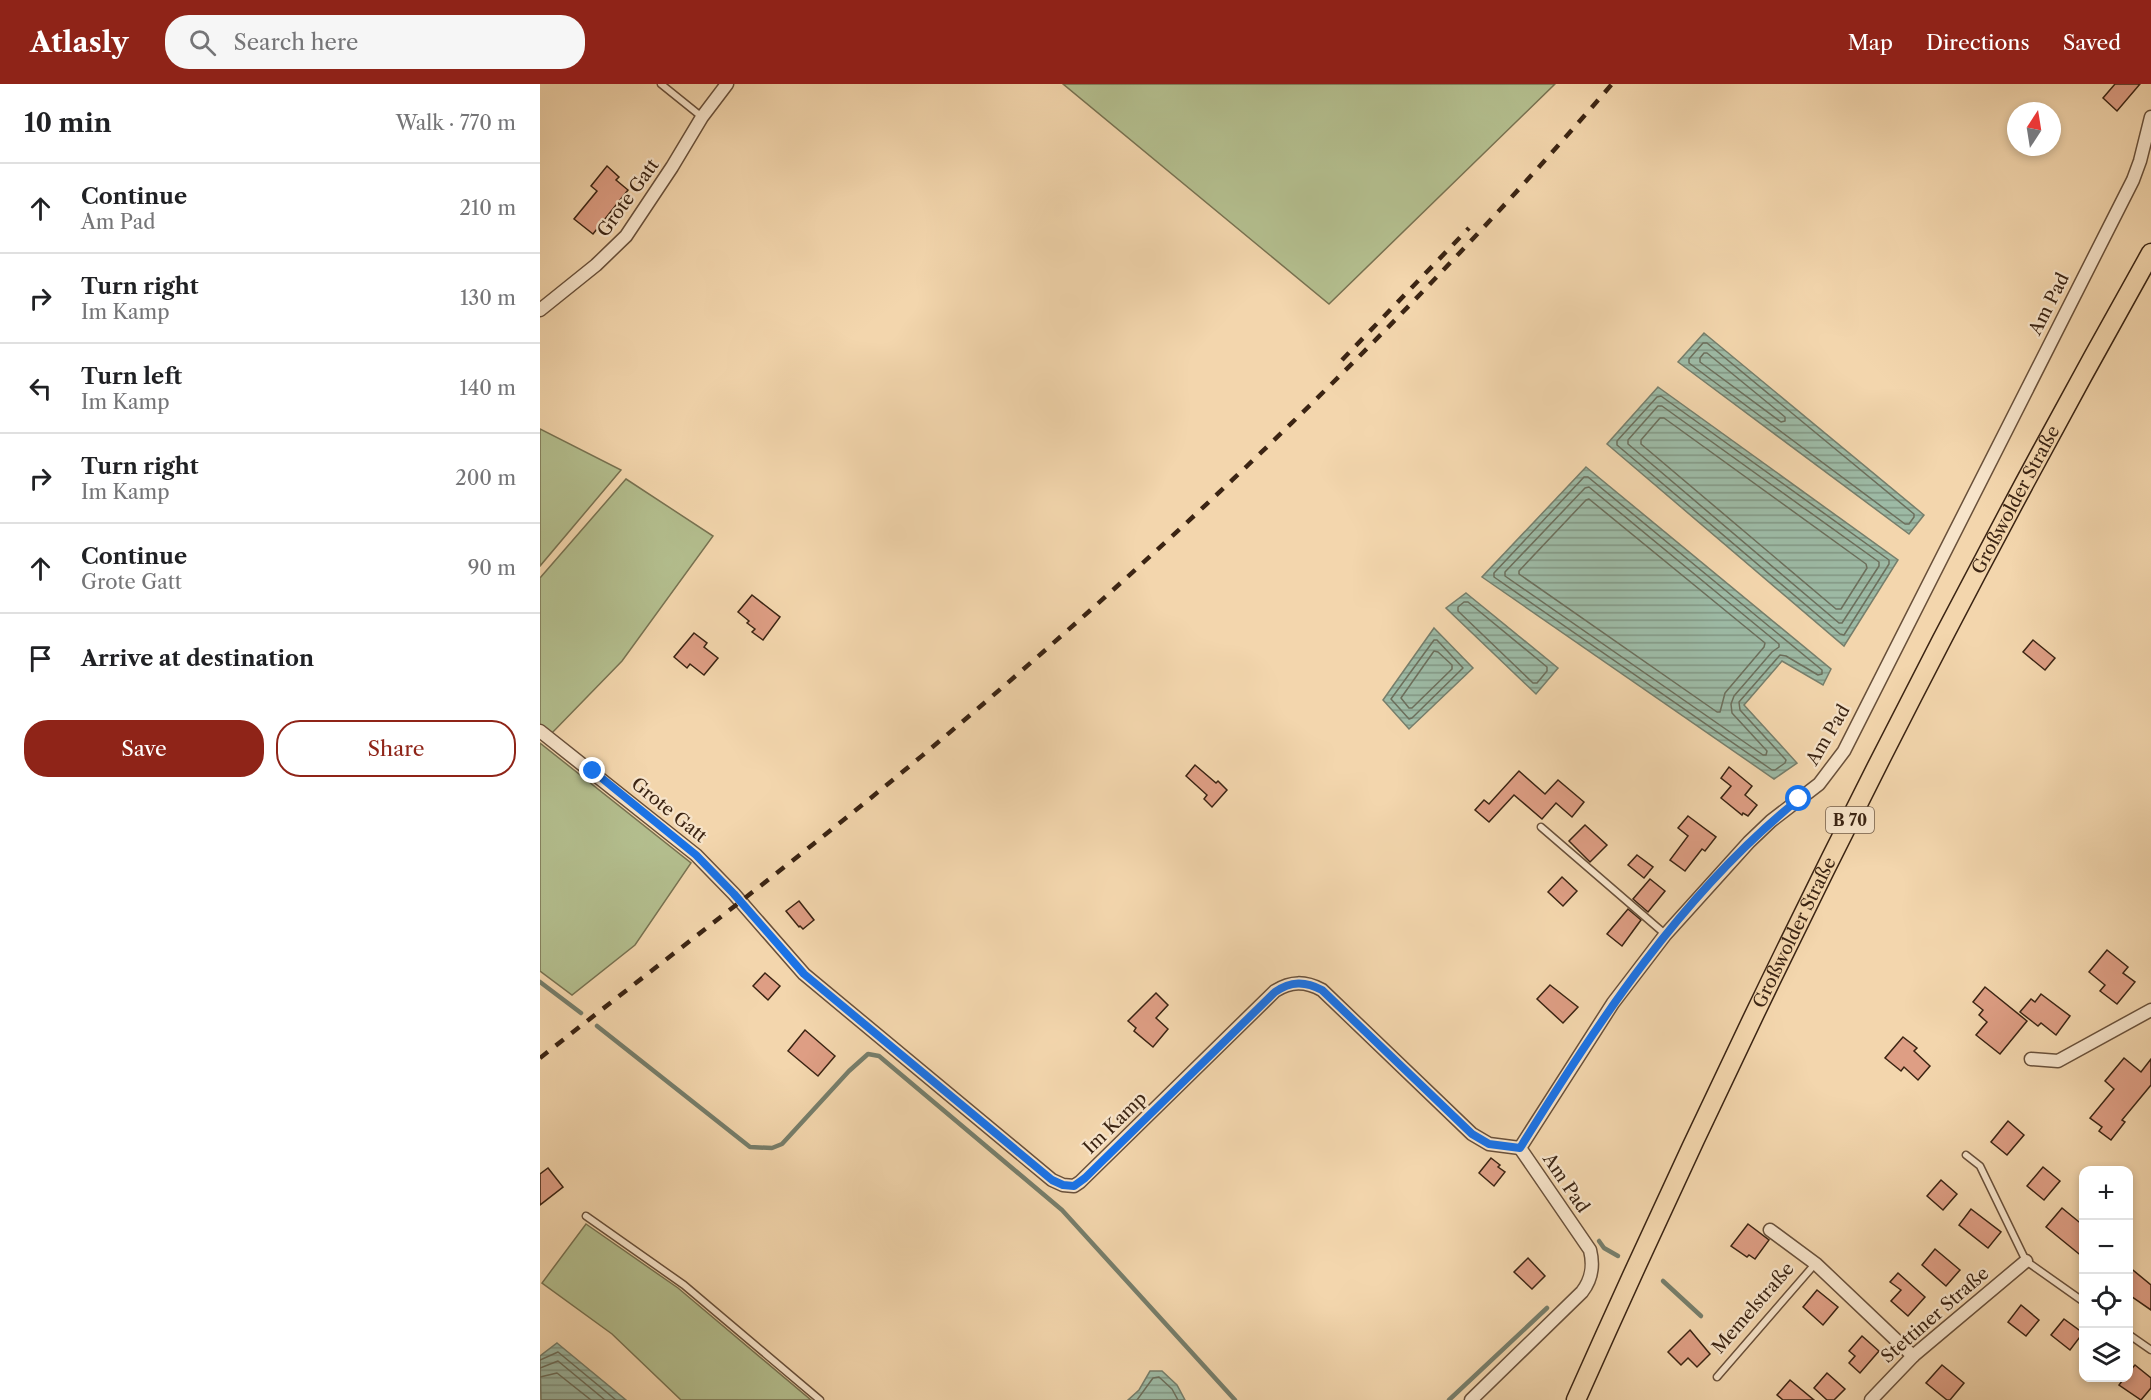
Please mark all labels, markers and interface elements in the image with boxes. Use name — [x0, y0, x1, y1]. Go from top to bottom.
search box — [165, 15, 585, 69]
text: Atlasly — [30, 25, 129, 59]
icon: search — [186, 26, 219, 59]
text: Search here — [234, 29, 358, 56]
text: Map — [1848, 30, 1893, 55]
text: Directions — [1926, 30, 2030, 55]
text: Saved — [2063, 30, 2121, 55]
north arrow — [2007, 102, 2061, 156]
text: 10 min — [24, 107, 112, 139]
text: Walk · 770 m — [396, 111, 516, 135]
street label: Grote Gatt — [592, 154, 664, 241]
text: Continue — [81, 183, 187, 210]
icon: ahead — [24, 192, 57, 225]
text: 210 m — [459, 196, 516, 220]
text: Am Pad — [81, 210, 155, 234]
street label: Am Pad — [2024, 269, 2074, 340]
text: Turn right — [81, 273, 199, 300]
icon: right — [24, 282, 57, 315]
text: 130 m — [460, 286, 516, 310]
text: Im Kamp — [81, 300, 170, 324]
text: Turn left — [81, 363, 182, 390]
icon: left — [24, 372, 57, 405]
text: 140 m — [459, 376, 516, 400]
text: Im Kamp — [81, 390, 170, 414]
street label: Großwolder Straße — [1967, 422, 2064, 578]
text: Turn right — [81, 453, 199, 480]
icon: right — [24, 462, 57, 495]
text: 200 m — [455, 466, 516, 490]
text: Im Kamp — [81, 480, 170, 504]
text: Continue — [81, 543, 187, 570]
icon: ahead — [24, 552, 57, 585]
text: 90 m — [468, 556, 516, 580]
text: Grote Gatt — [81, 570, 182, 594]
icon: arrive — [24, 642, 57, 675]
text: Arrive at destination — [81, 645, 314, 672]
street label: Am Pad — [1801, 701, 1855, 770]
button: Save — [24, 720, 264, 777]
button: Share — [276, 720, 516, 777]
route end — [579, 757, 605, 783]
street label: Grote Gatt — [627, 773, 712, 848]
route start — [1785, 785, 1811, 811]
road number: B 70 — [1826, 807, 1874, 833]
street label: Großwolder Straße — [1748, 853, 1841, 1012]
street label: Im Kamp — [1079, 1087, 1151, 1159]
street label: Am Pad — [1538, 1148, 1594, 1217]
map controls — [2079, 1166, 2133, 1382]
button: + — [2079, 1166, 2133, 1220]
button: − — [2079, 1220, 2133, 1274]
street label: Memelstraße — [1707, 1258, 1799, 1358]
street label: Stettiner Straße — [1877, 1262, 1993, 1368]
button: locate — [2079, 1274, 2133, 1328]
button: layers — [2079, 1328, 2133, 1382]

